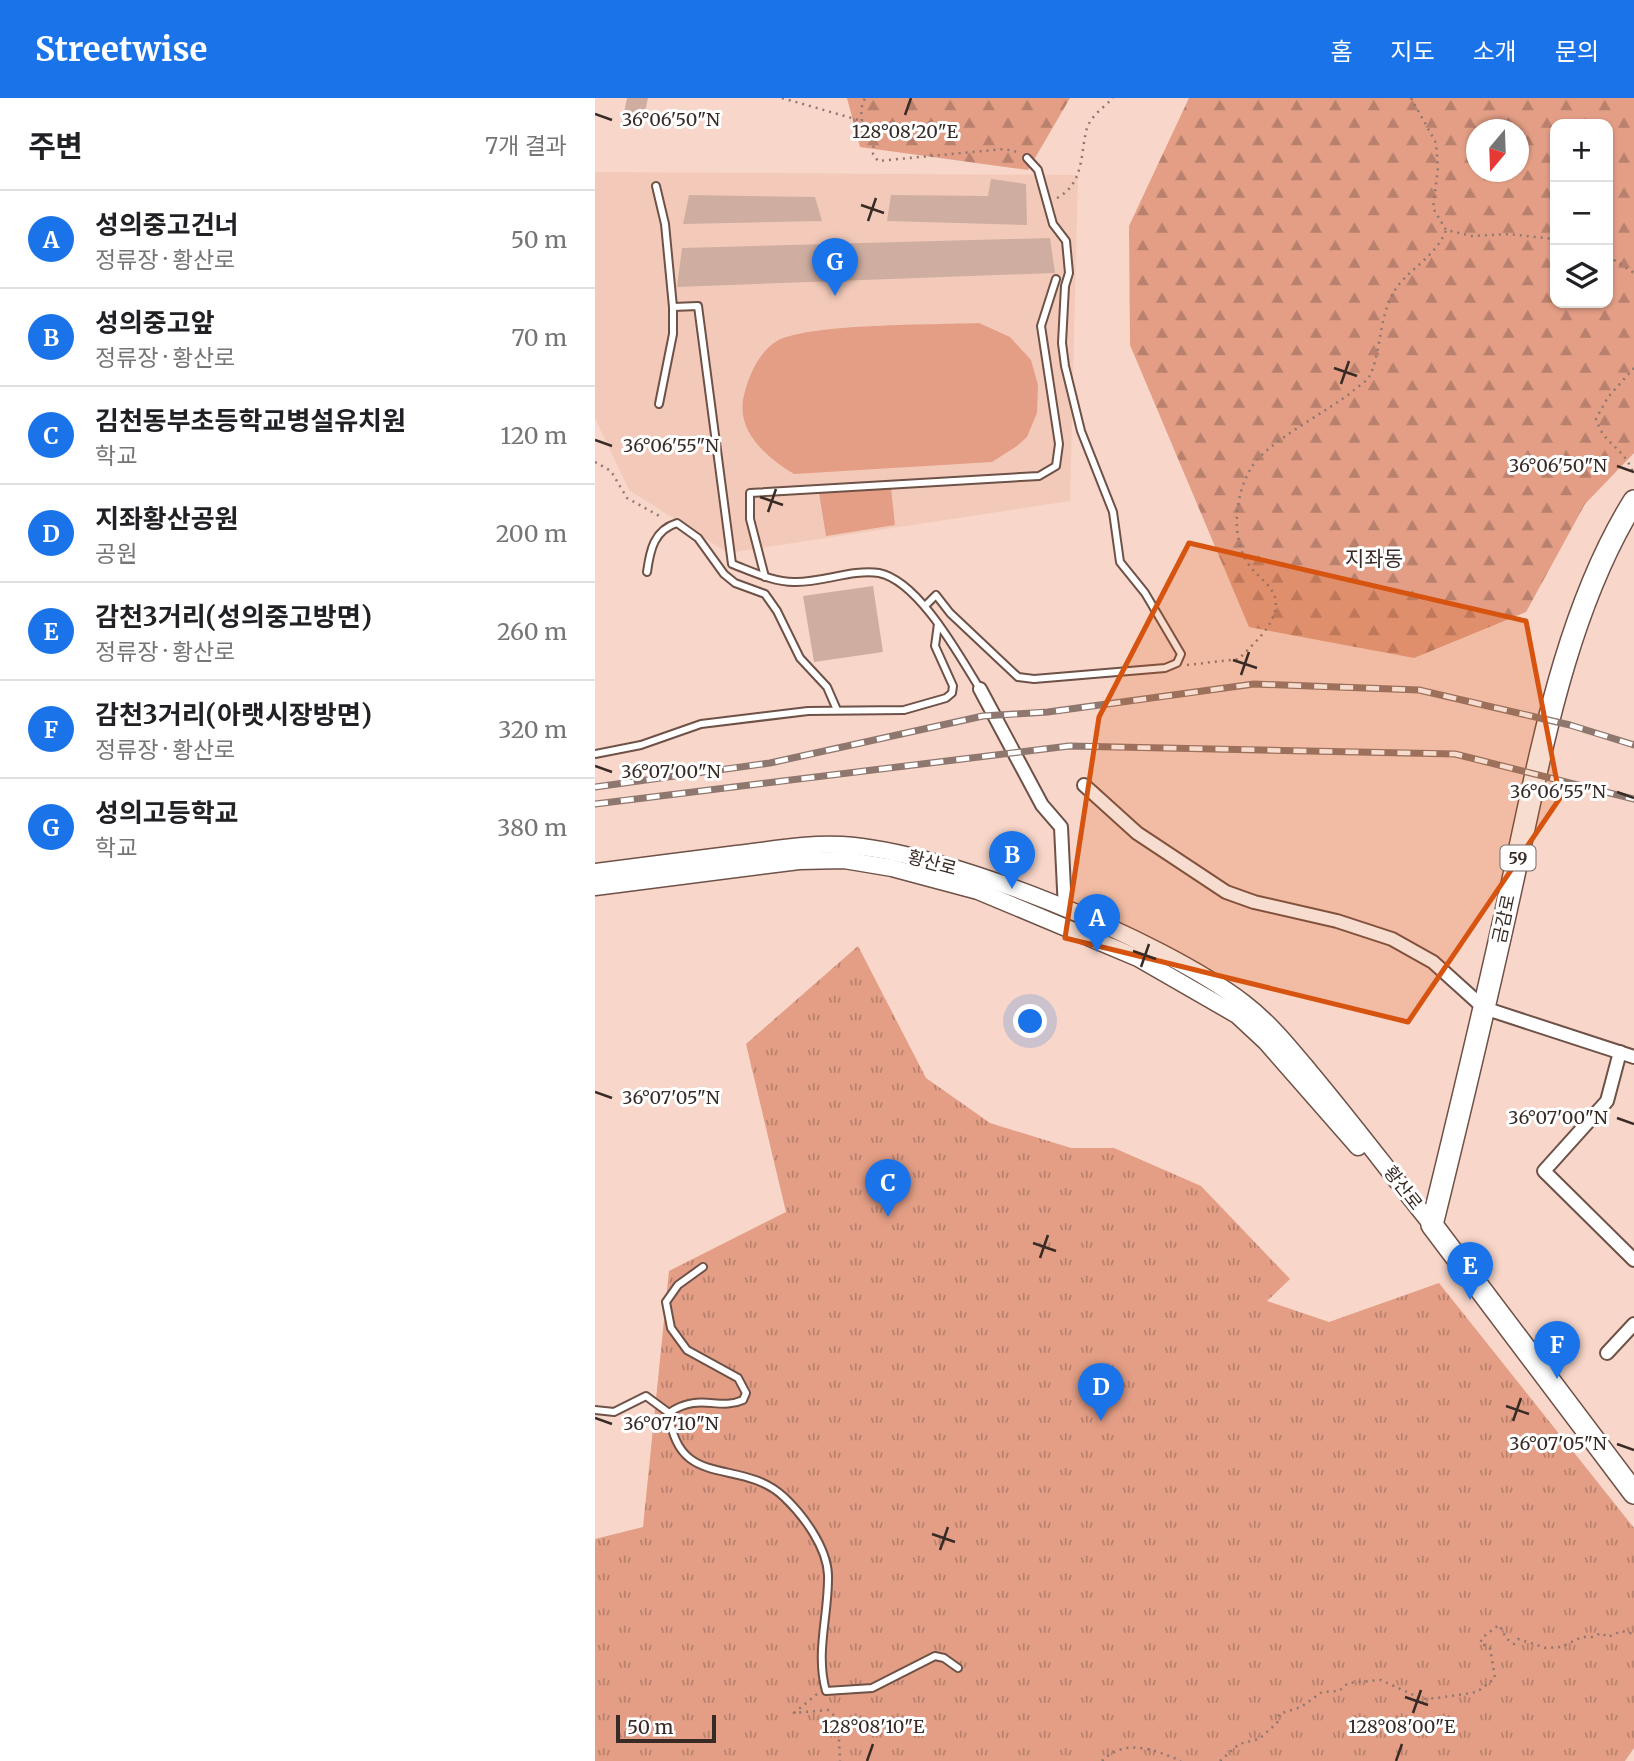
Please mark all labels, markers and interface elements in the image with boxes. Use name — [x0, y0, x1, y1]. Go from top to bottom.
text: Streetwise — [35, 29, 207, 70]
text: 홈 — [1330, 36, 1352, 67]
text: 지도 — [1390, 36, 1435, 67]
text: 소개 — [1473, 36, 1517, 67]
text: 문의 — [1555, 36, 1599, 67]
text: 36°06'50"N — [622, 108, 720, 131]
north arrow — [1466, 119, 1529, 182]
map controls — [1550, 119, 1613, 308]
button: + — [1550, 119, 1613, 182]
text: 128°08'20"E — [852, 120, 959, 143]
text: 주변 — [28, 127, 83, 165]
text: 7개 결과 — [485, 131, 567, 160]
button: − — [1550, 182, 1613, 245]
text: 성의중고건너 — [95, 208, 239, 241]
text: A — [43, 225, 59, 254]
text: 50 m — [511, 225, 567, 254]
pin: G — [812, 238, 858, 296]
text: 정류장 · 황산로 — [95, 245, 235, 274]
button: layers — [1550, 245, 1613, 308]
text: 성의중고앞 — [95, 306, 215, 339]
text: B — [43, 323, 59, 352]
text: 70 m — [511, 323, 567, 352]
text: 정류장 · 황산로 — [95, 343, 235, 372]
text: 김천동부초등학교병설유치원 — [95, 404, 406, 437]
text: C — [43, 421, 59, 450]
text: 120 m — [501, 421, 567, 450]
text: 36°06'55"N — [623, 434, 719, 457]
text: 학교 — [95, 441, 137, 470]
text: 36°06'50"N — [1509, 454, 1607, 477]
text: 지좌황산공원 — [95, 502, 239, 535]
text: D — [42, 519, 60, 548]
text: 200 m — [496, 519, 567, 548]
text: 공원 — [95, 539, 137, 568]
district label: 지좌동 — [1345, 545, 1403, 572]
text: 감천3거리(성의중고방면) — [95, 600, 372, 633]
text: E — [43, 617, 59, 646]
text: 260 m — [497, 617, 567, 646]
text: 정류장 · 황산로 — [95, 637, 235, 666]
text: 감천3거리(아랫시장방면) — [95, 698, 372, 731]
text: F — [44, 715, 58, 744]
text: 320 m — [498, 715, 567, 744]
text: 정류장 · 황산로 — [95, 735, 235, 764]
text: 36°07'00"N — [621, 760, 721, 783]
text: 36°06'55"N — [1510, 780, 1606, 803]
text: 성의고등학교 — [95, 796, 239, 829]
text: G — [43, 813, 59, 842]
text: 380 m — [497, 813, 567, 842]
pin: B — [989, 831, 1035, 889]
text: 학교 — [95, 833, 137, 862]
street label: 황산로 — [905, 845, 959, 880]
road number: 59 — [1501, 846, 1535, 870]
street label: 금감로 — [1487, 892, 1520, 946]
pin: A — [1074, 894, 1120, 952]
your location — [1013, 1004, 1047, 1038]
text: 36°07'05"N — [622, 1086, 720, 1109]
text: 36°07'00"N — [1508, 1106, 1608, 1129]
pin: C — [865, 1159, 911, 1217]
street label: 황산로 — [1379, 1161, 1428, 1214]
pin: E — [1447, 1242, 1493, 1300]
pin: F — [1534, 1321, 1580, 1379]
pin: D — [1078, 1363, 1124, 1421]
text: 36°07'10"N — [623, 1412, 719, 1435]
text: 36°07'05"N — [1509, 1432, 1607, 1455]
scale bar — [616, 1712, 716, 1744]
text: 50 m — [627, 1715, 673, 1739]
text: 128°08'10"E — [822, 1715, 925, 1738]
text: 128°08'00"E — [1349, 1715, 1456, 1738]

